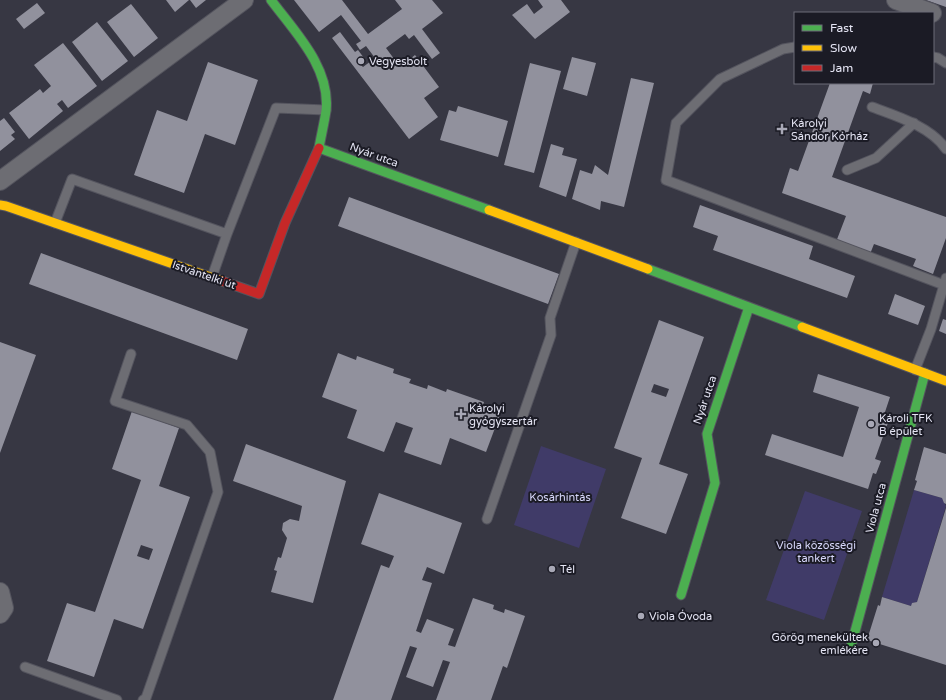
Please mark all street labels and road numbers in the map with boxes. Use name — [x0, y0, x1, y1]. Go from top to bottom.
street label: Nyár utca — [348, 140, 400, 170]
street label: Istvántelki út — [170, 258, 238, 292]
street label: Nyár utca — [691, 374, 719, 426]
street label: Viola utca — [863, 481, 889, 535]

